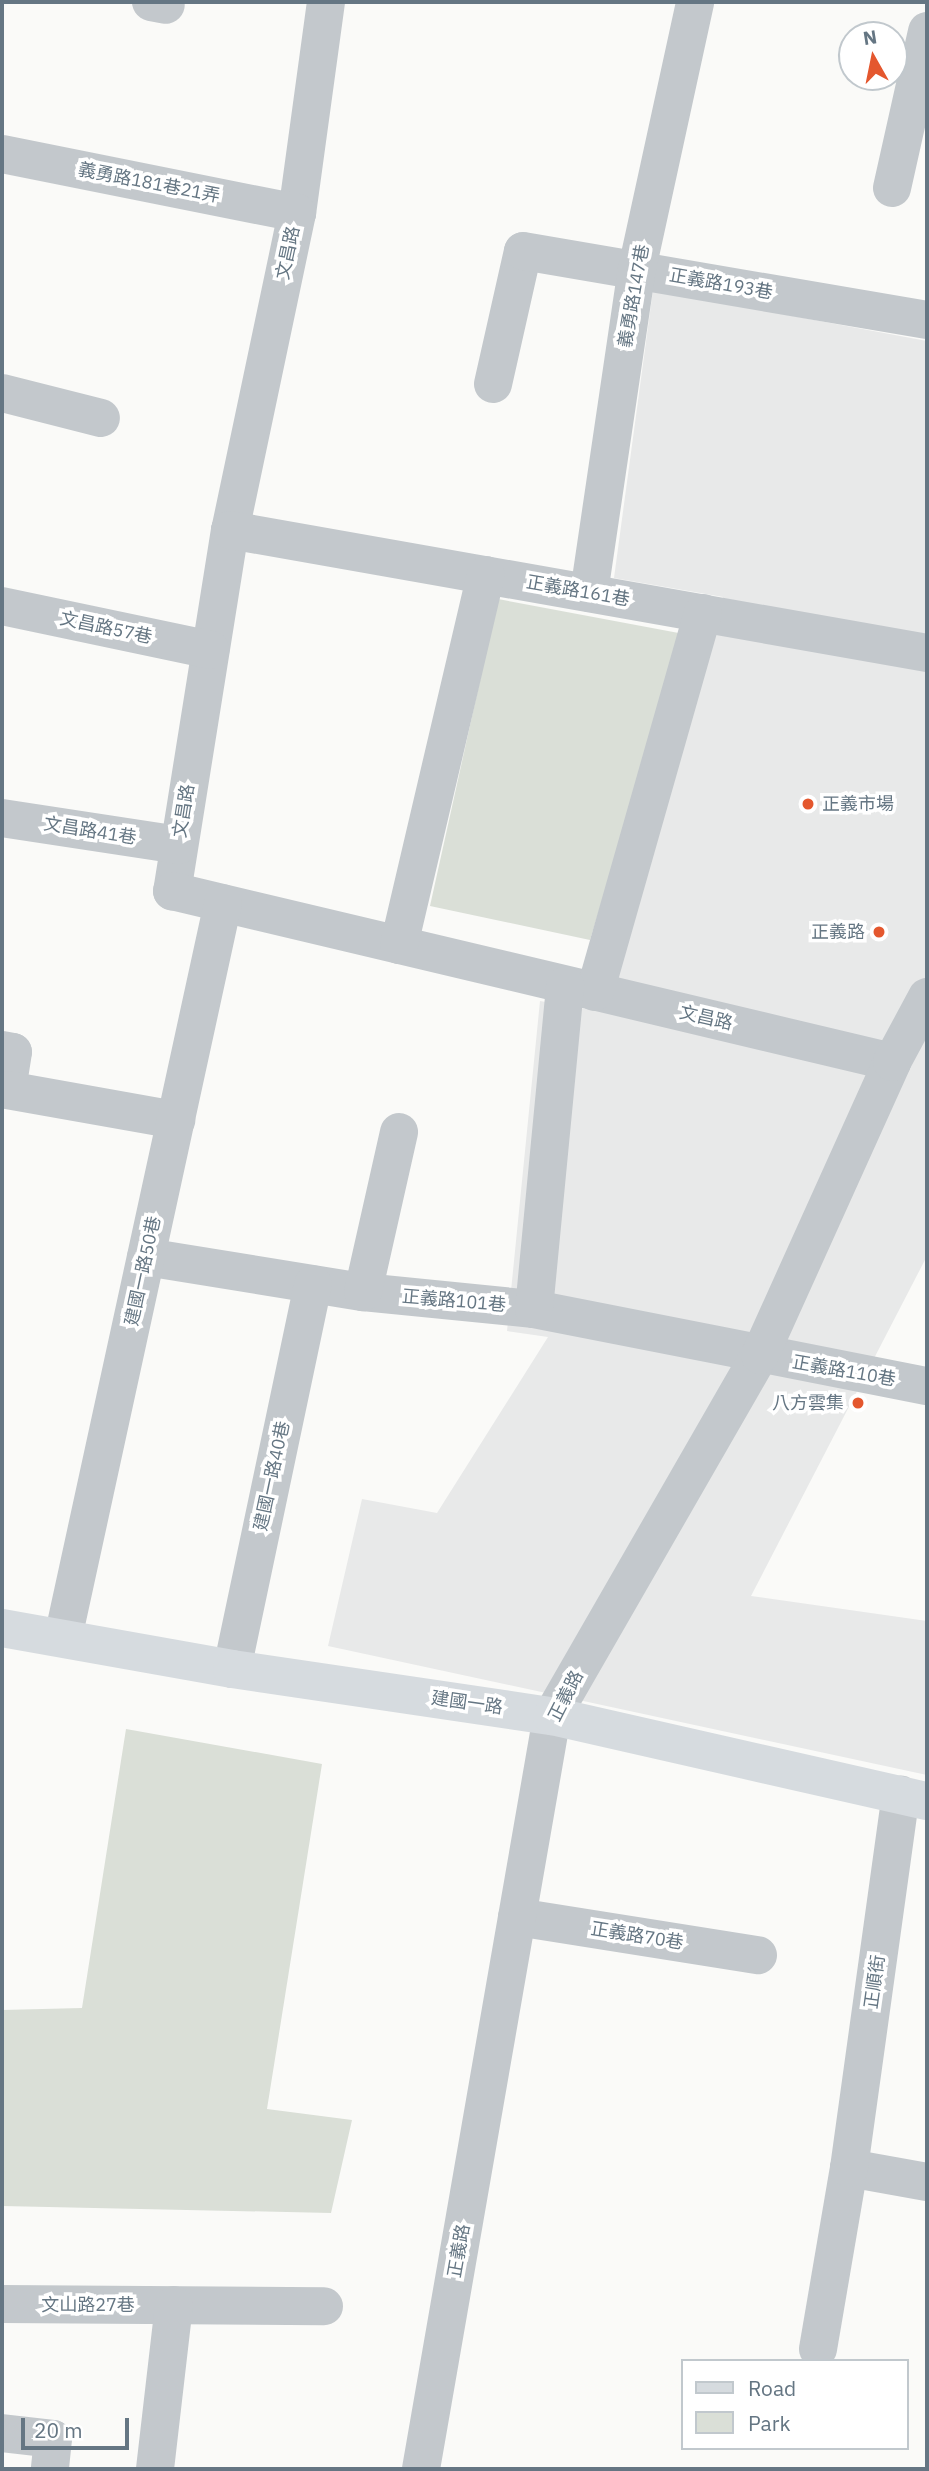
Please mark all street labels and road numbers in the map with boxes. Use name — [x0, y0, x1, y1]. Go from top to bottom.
street label: 義勇路181巷21弄 — [76, 159, 222, 207]
street label: 文昌路 — [272, 224, 304, 282]
street label: 義勇路147巷 — [614, 243, 654, 349]
street label: 正義路193巷 — [668, 264, 774, 304]
street label: 正義路161巷 — [525, 571, 631, 611]
street label: 文昌路57巷 — [58, 608, 154, 648]
street label: 文昌路 — [169, 783, 199, 839]
street label: 文昌路41巷 — [42, 813, 138, 849]
street label: 文昌路 — [677, 1001, 735, 1035]
street label: 建國一路50巷 — [121, 1214, 165, 1328]
street label: 正義路101巷 — [401, 1286, 507, 1316]
street label: 正義路110巷 — [791, 1351, 897, 1391]
street label: 建國一路40巷 — [250, 1419, 294, 1533]
street label: 正義路 — [544, 1667, 588, 1725]
street label: 建國一路 — [430, 1687, 504, 1719]
street label: 正義路70巷 — [589, 1918, 685, 1954]
street label: 正順街 — [861, 1954, 889, 2010]
street label: 正義路 — [444, 2223, 474, 2279]
street label: 文山路27巷 — [41, 2294, 135, 2316]

